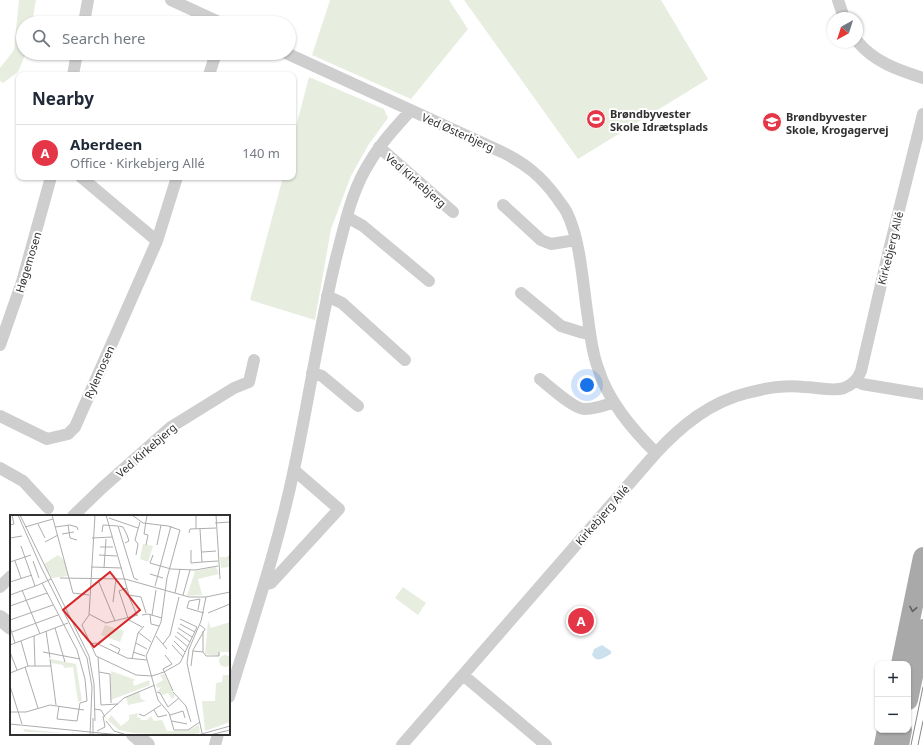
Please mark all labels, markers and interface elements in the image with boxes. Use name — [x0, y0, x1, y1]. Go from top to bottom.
north arrow — [827, 12, 863, 48]
search box — [16, 16, 296, 60]
icon: search — [30, 27, 52, 49]
text: Search here — [62, 28, 145, 48]
text: Nearby — [32, 87, 94, 110]
place label: Brøndbyvester Skole Idrætsplads — [610, 106, 709, 134]
sports icon: Brøndbyvester Skole Idrætsplads — [585, 108, 607, 130]
street label: Ved Østerbjerg — [419, 109, 497, 155]
place label: Brøndbyvester Skole, Krogagervej — [786, 109, 889, 137]
school or university icon: Brøndbyvester Skole, Krogagervej — [761, 111, 783, 133]
text: Aberdeen — [70, 134, 142, 154]
text: A — [41, 144, 50, 162]
text: 140 m — [242, 144, 280, 162]
street label: Ved Kirkebjerg — [383, 150, 449, 210]
text: Office · Kirkebjerg Allé — [70, 154, 205, 172]
street label: Kirkebjerg Allé — [874, 210, 906, 286]
street label: Høgemosen — [12, 230, 44, 294]
street label: Rylemosen — [81, 343, 117, 401]
your location — [577, 375, 597, 395]
street label: Ved Kirkebjerg — [113, 420, 179, 480]
street label: Kirkebjerg Allé — [572, 482, 632, 548]
inset map — [10, 515, 230, 735]
pin: A — [568, 606, 594, 636]
one-way arrow — [909, 606, 917, 612]
map controls — [875, 661, 911, 733]
button: + — [875, 661, 911, 697]
button: − — [875, 697, 911, 733]

